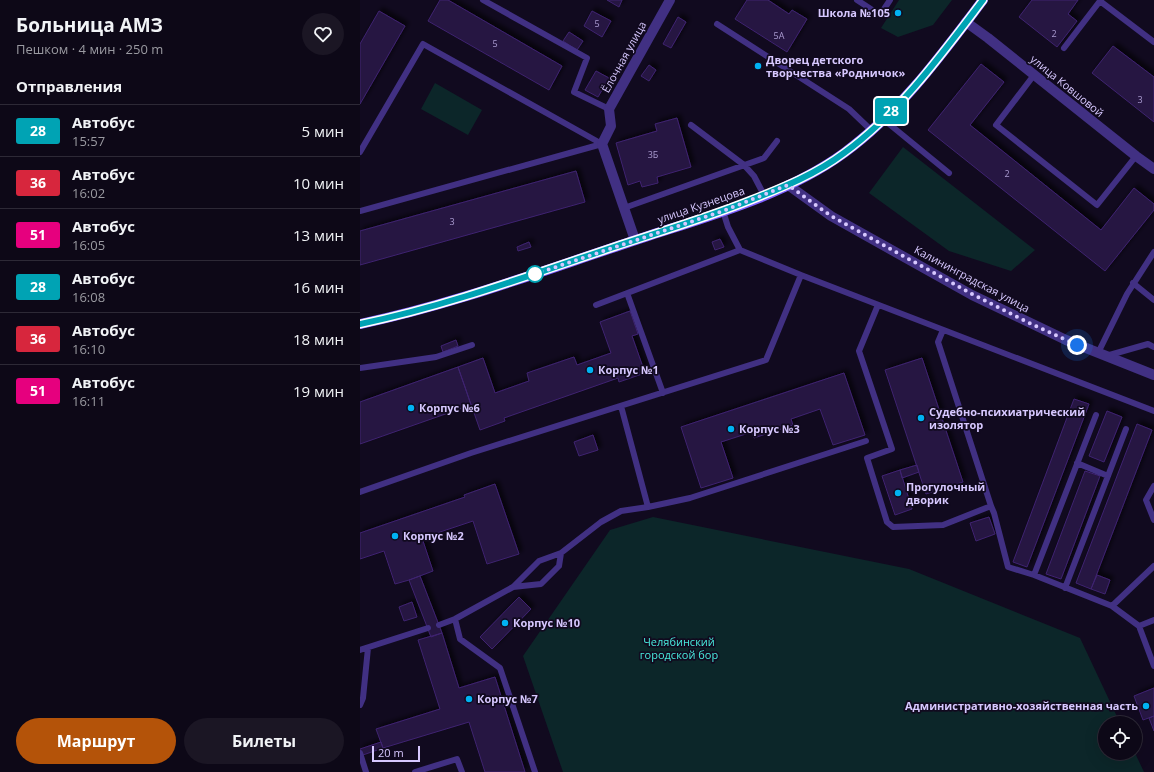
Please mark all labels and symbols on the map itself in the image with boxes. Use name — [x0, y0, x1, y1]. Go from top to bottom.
place label: Школа №105 — [818, 5, 890, 20]
marker: Школа №105 — [893, 8, 903, 18]
house number: 5 — [594, 17, 600, 30]
street label: Ёлочная улица — [598, 18, 649, 95]
house number: 2 — [1051, 27, 1057, 40]
house number: 5А — [774, 29, 785, 42]
house number: 5 — [492, 37, 498, 50]
street label: улица Ковшовой — [1027, 51, 1107, 120]
place label: Дворец детского творчества «Родничок» — [766, 52, 905, 80]
marker: Дворец детского творчества «Родничок» — [753, 61, 763, 71]
house number: 3 — [1137, 93, 1143, 106]
line badge: 28 — [873, 98, 909, 124]
house number: 3Б — [648, 148, 659, 161]
house number: 2 — [1004, 167, 1010, 180]
street label: улица Кузнецова — [655, 183, 746, 226]
house number: 3 — [449, 215, 455, 228]
street label: Калининградская улица — [912, 242, 1033, 315]
unlabelled marker — [526, 265, 544, 283]
your location — [1067, 335, 1087, 355]
place label: Корпус №1 — [598, 362, 659, 377]
marker: Корпус №1 — [585, 365, 595, 375]
place label: Корпус №6 — [419, 400, 480, 415]
marker: Корпус №6 — [406, 403, 416, 413]
place label: Судебно-психиатрический изолятор — [929, 404, 1085, 432]
marker: Судебно-психиатрический изолятор — [916, 413, 926, 423]
place label: Корпус №3 — [739, 421, 800, 436]
marker: Корпус №3 — [726, 424, 736, 434]
place label: Прогулочный дворик — [906, 479, 985, 507]
marker: Прогулочный дворик — [893, 488, 903, 498]
place label: Корпус №2 — [403, 528, 464, 543]
marker: Корпус №2 — [390, 531, 400, 541]
place label: Корпус №10 — [513, 615, 580, 630]
marker: Корпус №10 — [500, 618, 510, 628]
park label: Челябинский городской бор — [640, 634, 718, 662]
place label: Корпус №7 — [477, 691, 538, 706]
marker: Корпус №7 — [464, 694, 474, 704]
place label: Административно-хозяйственная часть — [905, 698, 1138, 713]
marker: Административно-хозяйственная часть — [1141, 701, 1151, 711]
scale bar — [372, 744, 420, 763]

